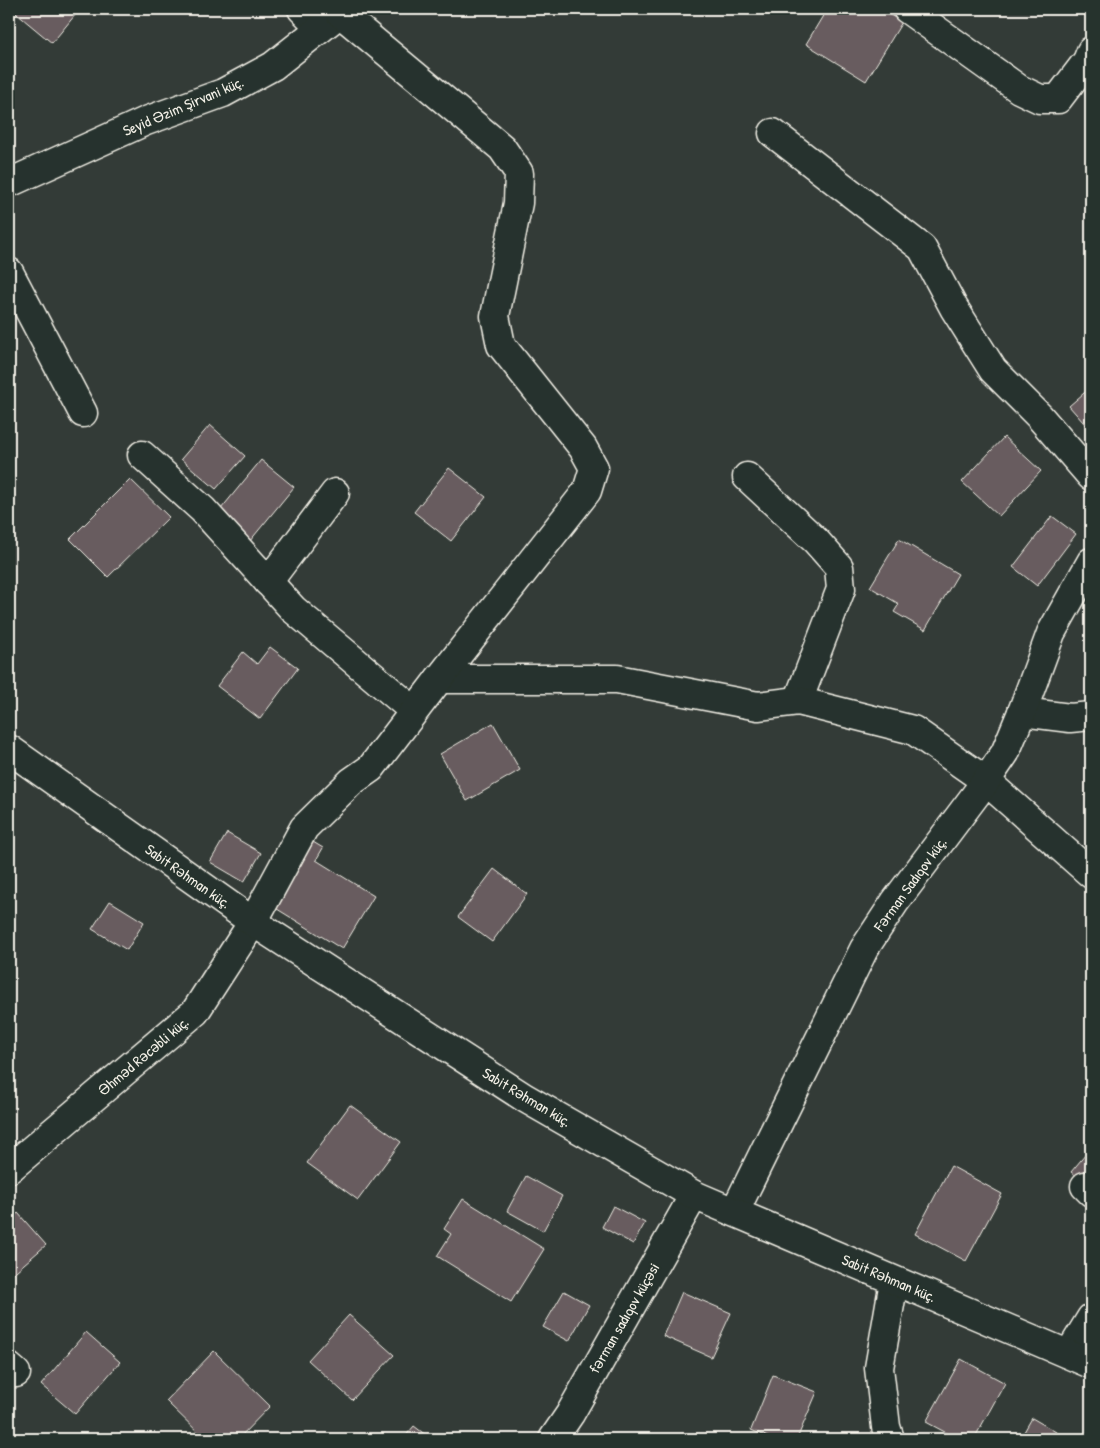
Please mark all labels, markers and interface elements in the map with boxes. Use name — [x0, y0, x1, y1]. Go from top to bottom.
street label: Seyid Əzim Şirvani küç. — [119, 71, 247, 141]
street label: Fərman Sadıqov küç. — [868, 833, 951, 936]
street label: Sabit Rəhman küç. — [141, 839, 235, 913]
street label: Əhməd Rəcəbli küç. — [93, 1012, 193, 1100]
street label: Sabit Rəhman küç. — [479, 1062, 575, 1132]
street label: Sabit Rəhman küç. — [839, 1249, 939, 1307]
street label: fərman sadıqov küçəsi — [584, 1259, 664, 1377]

